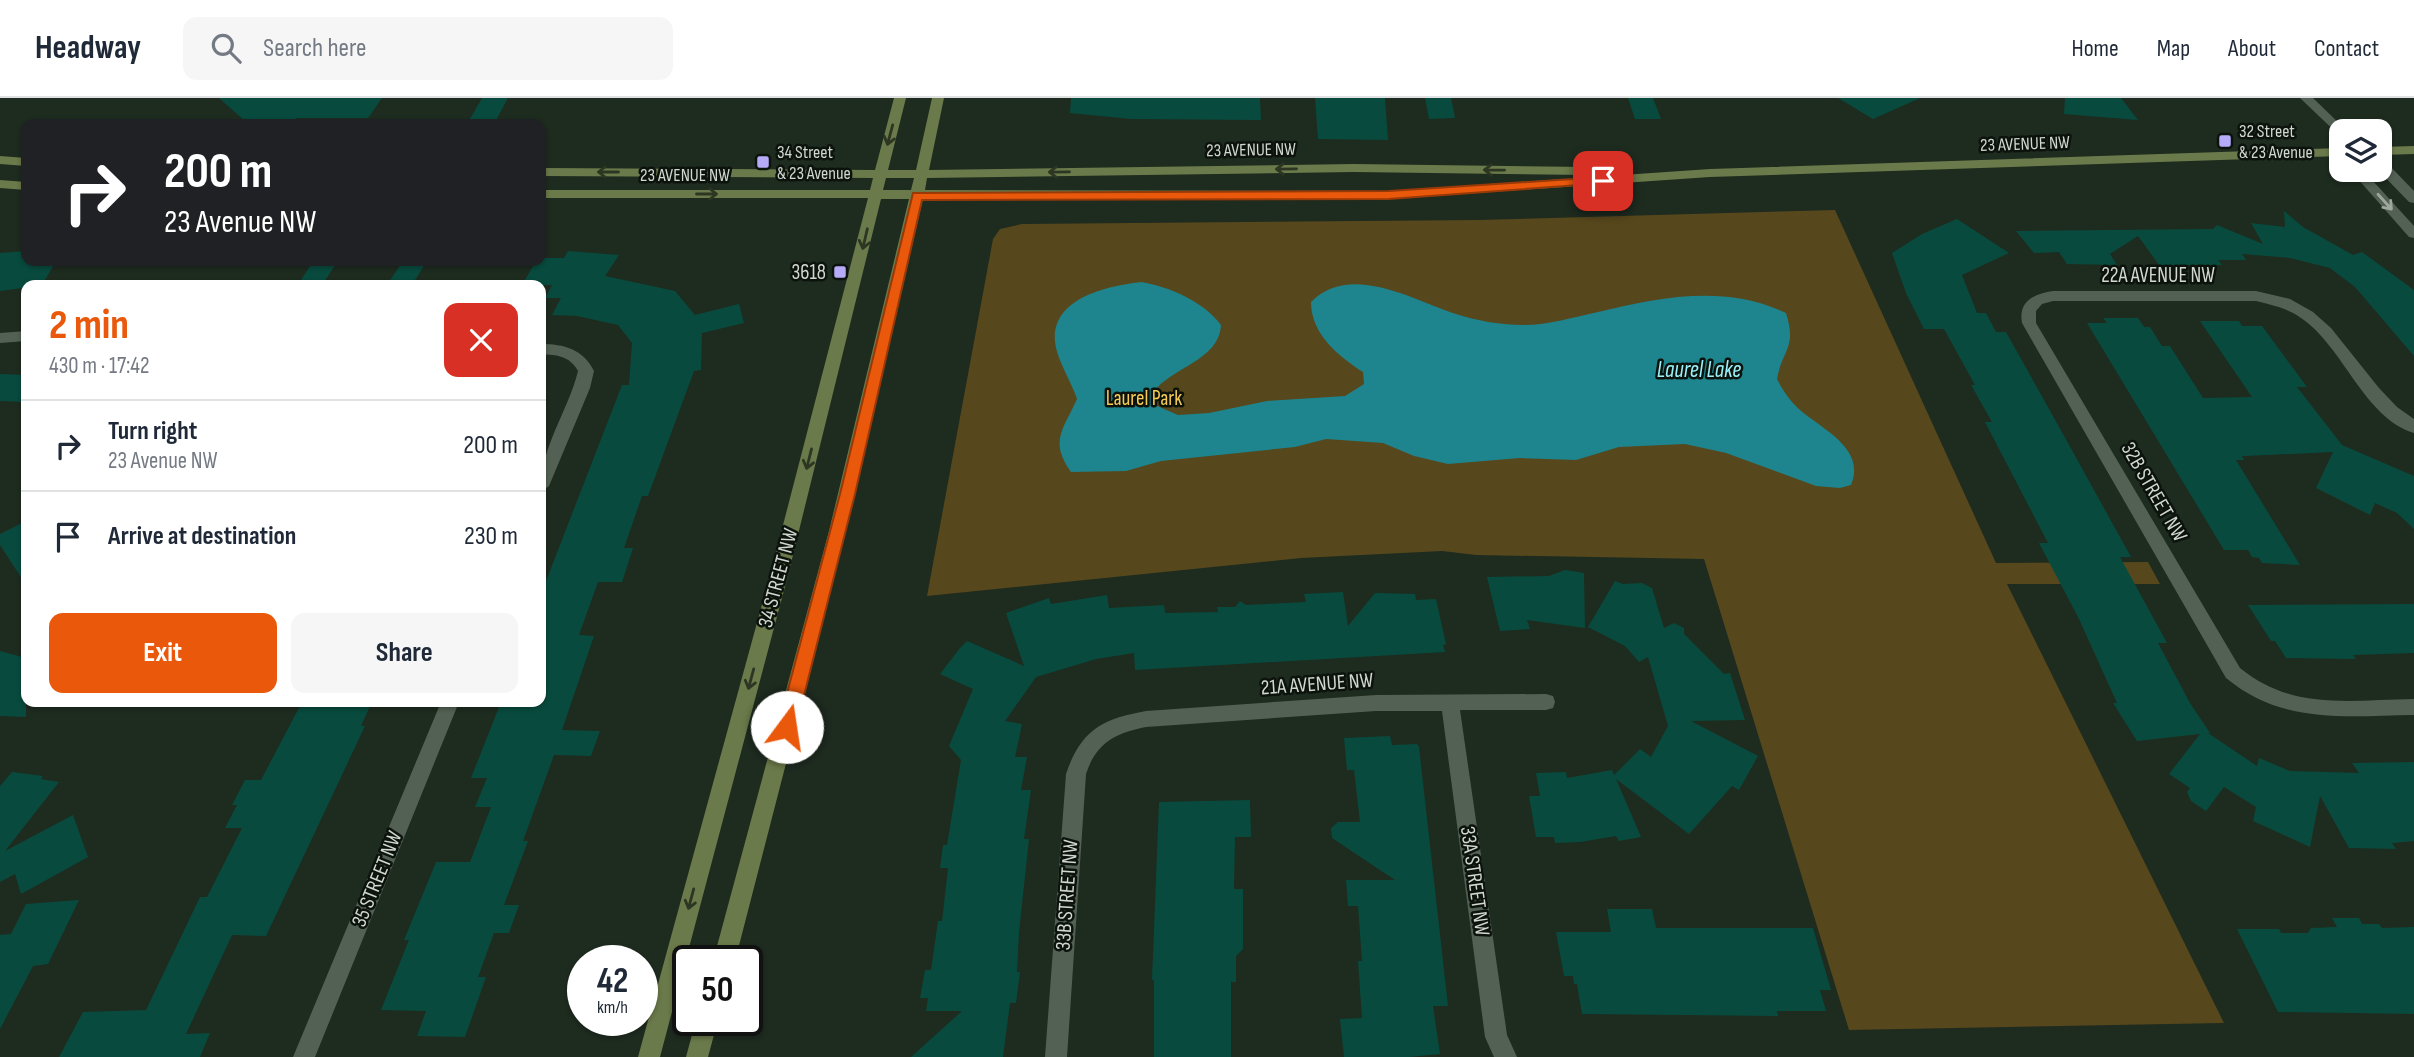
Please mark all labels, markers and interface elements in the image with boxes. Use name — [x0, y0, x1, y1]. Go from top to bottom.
search box — [183, 17, 673, 80]
text: Headway — [35, 28, 141, 68]
icon: search — [207, 29, 245, 67]
text: Search here — [263, 33, 366, 64]
text: Home — [2071, 34, 2119, 63]
text: Map — [2157, 34, 2190, 63]
text: About — [2228, 34, 2276, 63]
text: Contact — [2314, 34, 2379, 63]
map controls — [2329, 119, 2392, 182]
button: layers — [2329, 119, 2392, 182]
place label: 32 Street & 23 Avenue — [2239, 121, 2313, 163]
one-way arrow — [883, 123, 896, 146]
street label: 23 AVENUE NW — [1980, 132, 2071, 156]
marker: 32 Street & 23 Avenue — [2217, 133, 2233, 149]
street label: 23 AVENUE NW — [1206, 139, 1296, 161]
place label: 34 Street & 23 Avenue — [777, 142, 851, 184]
text: 200 m — [164, 143, 272, 202]
icon: right — [49, 147, 140, 238]
pin — [1573, 151, 1633, 211]
marker: 34 Street & 23 Avenue — [755, 154, 771, 170]
one-way arrow — [1275, 162, 1298, 175]
icon: arrive — [1584, 162, 1622, 200]
one-way arrow — [1483, 163, 1506, 177]
one-way arrow — [597, 165, 620, 179]
street label: 23 AVENUE NW — [640, 165, 730, 186]
one-way arrow — [1047, 165, 1070, 179]
one-way arrow — [695, 187, 718, 201]
one-way arrow — [2377, 193, 2393, 211]
text: 23 Avenue NW — [164, 203, 316, 242]
one-way arrow — [858, 227, 871, 250]
place label: 3618 — [791, 260, 826, 285]
street label: 22A AVENUE NW — [2101, 263, 2215, 288]
marker: 3618 — [832, 264, 848, 280]
text: 2 min — [49, 300, 129, 351]
button: close — [444, 303, 518, 377]
text: 430 m · 17:42 — [49, 352, 150, 380]
water label: Laurel Lake — [1657, 356, 1741, 384]
park label: Laurel Park — [1106, 386, 1182, 411]
text: Turn right — [108, 416, 197, 447]
icon: right — [49, 427, 87, 465]
text: 200 m — [463, 430, 518, 461]
street label: 32B STREET NW — [2115, 438, 2193, 546]
text: 23 Avenue NW — [108, 447, 217, 475]
one-way arrow — [801, 447, 815, 470]
icon: arrive — [49, 518, 87, 556]
text: Arrive at destination — [108, 521, 296, 552]
text: 230 m — [464, 521, 518, 552]
street label: 34 STREET NW — [753, 525, 803, 630]
button: Exit — [49, 613, 277, 693]
button: Share — [291, 613, 518, 693]
one-way arrow — [744, 668, 757, 690]
street label: 21A AVENUE NW — [1260, 668, 1374, 700]
position arrow — [750, 690, 824, 764]
street label: 33A STREET NW — [1455, 825, 1495, 938]
street label: 35 STREET NW — [346, 827, 408, 931]
street label: 33B STREET NW — [1051, 838, 1083, 951]
one-way arrow — [684, 888, 697, 910]
speed limit sign: 50 — [672, 945, 763, 1036]
text: 42 — [597, 960, 628, 1003]
text: km/h — [597, 997, 628, 1018]

